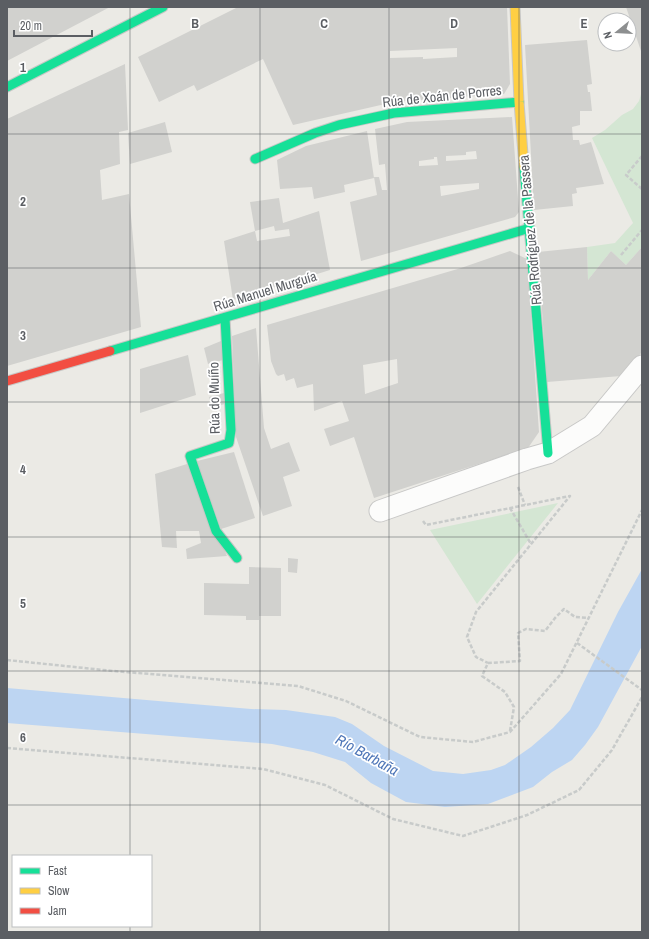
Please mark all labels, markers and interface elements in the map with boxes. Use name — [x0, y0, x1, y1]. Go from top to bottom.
scale bar — [14, 12, 92, 38]
north arrow — [597, 12, 637, 52]
text: B — [191, 15, 199, 32]
text: C — [320, 15, 328, 32]
text: D — [450, 15, 458, 32]
text: E — [580, 15, 588, 32]
text: 20 m — [20, 18, 42, 34]
text: N — [600, 30, 615, 40]
text: 1 — [20, 59, 26, 76]
street label: Rúa de Xoán de Porres — [382, 81, 503, 111]
street label: Rúa Rodríguez de la Passera — [514, 154, 546, 306]
text: 2 — [20, 193, 26, 210]
street label: Rúa Manuel Murguía — [211, 267, 319, 315]
text: 3 — [20, 327, 26, 344]
street label: Rúa do Muíño — [204, 362, 224, 434]
text: 4 — [20, 461, 26, 478]
text: 5 — [20, 595, 26, 612]
text: 6 — [20, 729, 26, 746]
water label: Río Barbaña — [332, 729, 403, 781]
legend — [12, 855, 152, 927]
text: Fast — [48, 863, 67, 879]
text: Slow — [48, 883, 70, 899]
text: Jam — [48, 903, 67, 919]

